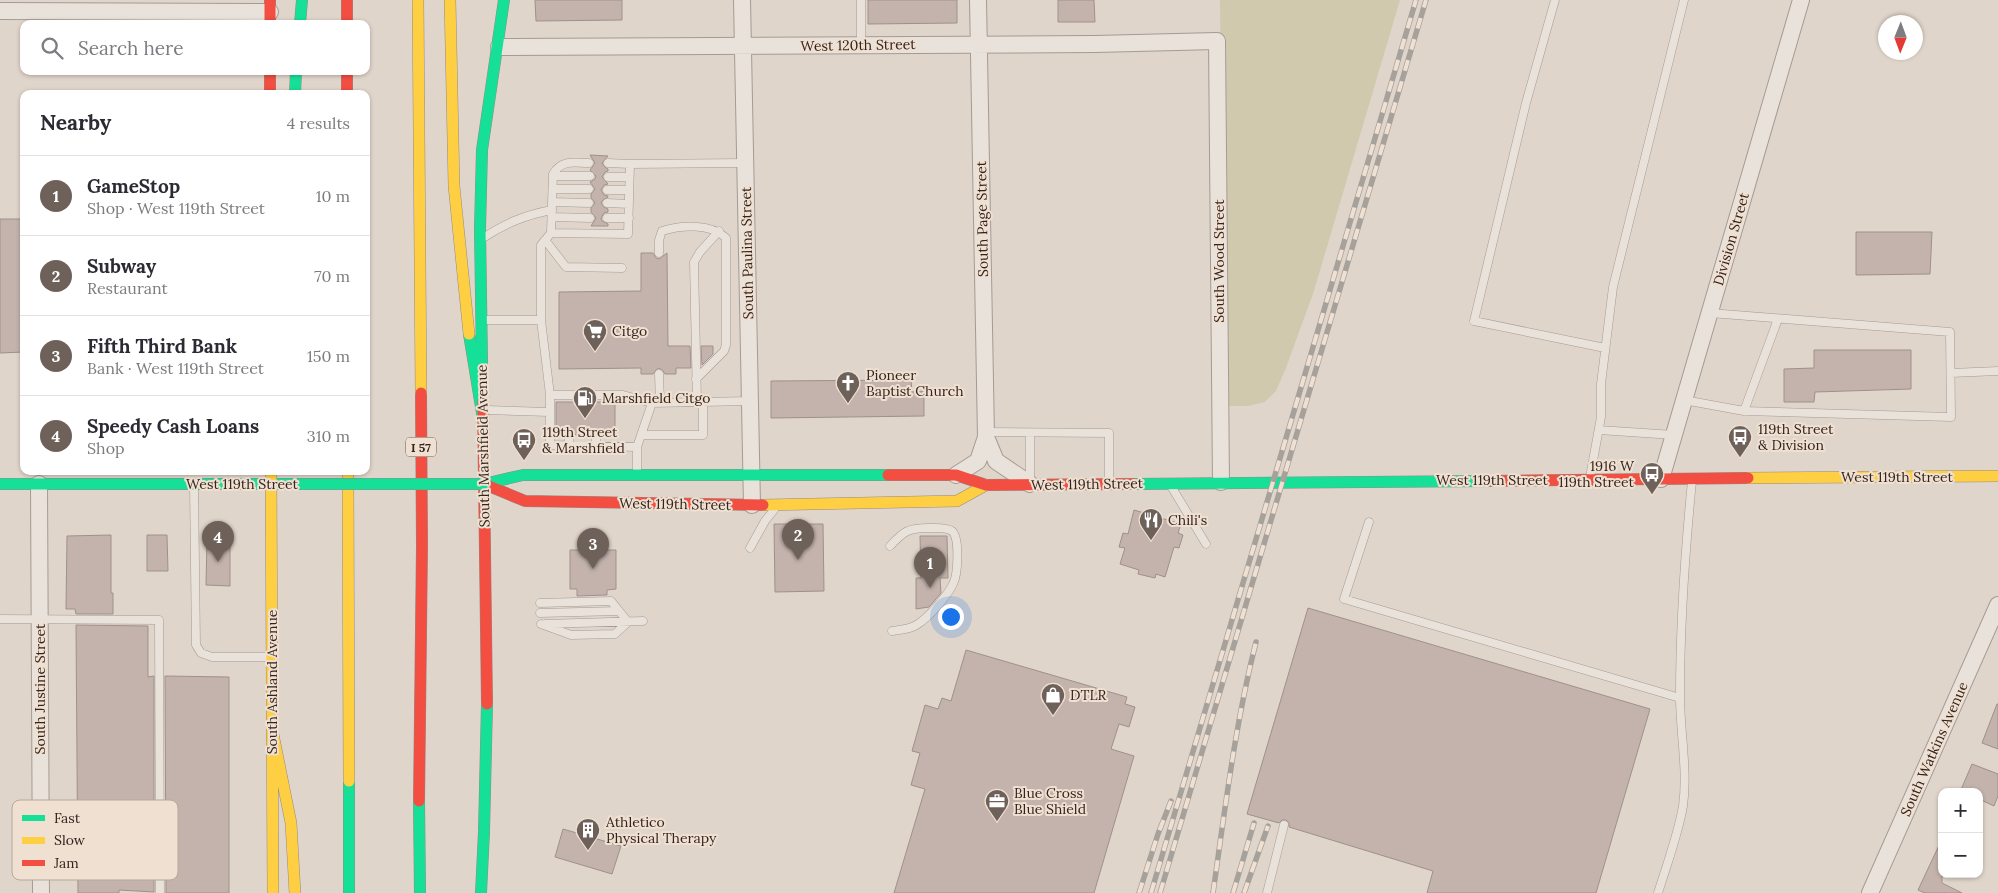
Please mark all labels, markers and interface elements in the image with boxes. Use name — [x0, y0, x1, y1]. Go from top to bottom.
north arrow — [1878, 15, 1923, 60]
search box — [20, 20, 370, 75]
icon: search — [38, 34, 66, 62]
street label: West 120th Street — [800, 35, 916, 55]
text: Search here — [78, 36, 184, 60]
text: Nearby — [40, 109, 111, 136]
text: 4 results — [287, 113, 350, 133]
street label: South Page Street — [972, 160, 992, 277]
text: GameStop — [87, 174, 180, 198]
text: 1 — [53, 186, 59, 206]
text: 10 m — [316, 186, 350, 206]
street label: South Paulina Street — [737, 186, 757, 319]
street label: Division Street — [1709, 190, 1753, 288]
text: Shop · West 119th Street — [87, 198, 265, 218]
street label: South Wood Street — [1210, 199, 1228, 323]
text: Subway — [87, 254, 156, 278]
text: 2 — [52, 266, 60, 286]
text: 70 m — [314, 266, 350, 286]
text: Restaurant — [87, 278, 168, 298]
supermarket icon: Citgo — [582, 318, 608, 352]
place label: Citgo — [612, 322, 647, 340]
text: Fifth Third Bank — [87, 334, 237, 358]
text: 3 — [52, 346, 60, 366]
text: 150 m — [307, 346, 350, 366]
text: Bank · West 119th Street — [87, 358, 264, 378]
street label: South Marshfield Avenue — [473, 364, 493, 527]
place label: Pioneer Baptist Church — [866, 366, 964, 400]
church icon: Pioneer Baptist Church — [835, 370, 861, 404]
fuel station icon: Marshfield Citgo — [572, 385, 598, 419]
place label: Marshfield Citgo — [602, 389, 710, 407]
text: Speedy Cash Loans — [87, 414, 259, 438]
place label: 119th Street & Division — [1758, 420, 1834, 454]
place label: 119th Street & Marshfield — [542, 423, 625, 457]
bus stop icon: 119th Street & Division — [1727, 424, 1753, 458]
text: 4 — [52, 426, 60, 446]
text: 310 m — [307, 426, 350, 446]
bus stop icon: 119th Street & Marshfield — [511, 427, 537, 461]
text: Shop — [87, 438, 125, 458]
road number: I 57 — [406, 438, 436, 457]
place label: 1916 W 119th Street — [1559, 457, 1635, 491]
bus stop icon: 1916 W 119th Street — [1639, 461, 1665, 495]
street label: West 119th Street — [1841, 468, 1954, 486]
street label: West 119th Street — [1436, 471, 1549, 489]
street label: West 119th Street — [1031, 474, 1144, 494]
street label: West 119th Street — [186, 475, 299, 493]
street label: West 119th Street — [619, 494, 732, 514]
restaurant icon: Chili's — [1138, 507, 1164, 541]
place label: Chili's — [1168, 511, 1207, 529]
pin: 2 — [782, 519, 814, 560]
pin: 4 — [202, 521, 234, 562]
pin: 3 — [577, 528, 609, 569]
pin: 1 — [914, 547, 946, 588]
your location — [938, 604, 964, 630]
street label: South Ashland Avenue — [263, 609, 281, 754]
street label: South Justine Street — [31, 623, 49, 754]
street label: South Watkins Avenue — [1896, 678, 1972, 819]
shop icon: DTLR — [1040, 682, 1066, 716]
place label: DTLR — [1070, 686, 1106, 704]
place label: Blue Cross Blue Shield — [1014, 784, 1086, 818]
office icon: Blue Cross Blue Shield — [984, 788, 1010, 822]
map controls — [1938, 788, 1983, 878]
button: + — [1938, 788, 1983, 833]
legend — [12, 800, 178, 880]
text: Fast — [54, 809, 81, 827]
place label: Athletico Physical Therapy — [605, 813, 717, 847]
building icon: Athletico Physical Therapy — [575, 817, 601, 851]
text: Slow — [54, 831, 86, 849]
button: − — [1938, 833, 1983, 878]
text: Jam — [53, 854, 79, 872]

